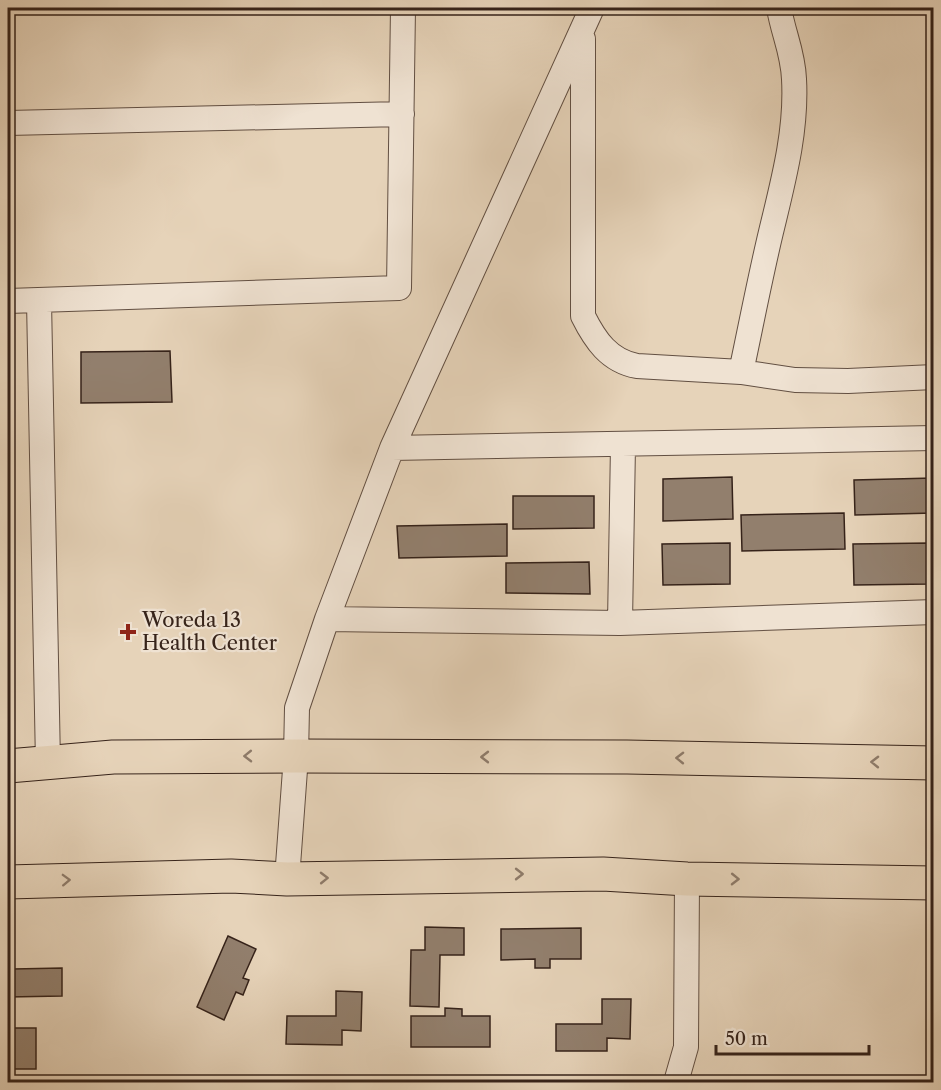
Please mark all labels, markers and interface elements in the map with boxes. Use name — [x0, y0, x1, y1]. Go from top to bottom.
place label: Woreda 13 Health Center — [141, 608, 278, 655]
marker: Woreda 13 Health Center — [119, 623, 137, 641]
one-way arrow — [244, 750, 253, 763]
one-way arrow — [481, 751, 490, 763]
one-way arrow — [676, 752, 685, 765]
one-way arrow — [871, 756, 880, 768]
one-way arrow — [514, 868, 523, 880]
one-way arrow — [319, 872, 328, 885]
one-way arrow — [61, 873, 70, 886]
one-way arrow — [730, 873, 739, 886]
scale bar — [716, 1018, 869, 1056]
text: 50 m — [725, 1028, 768, 1050]

